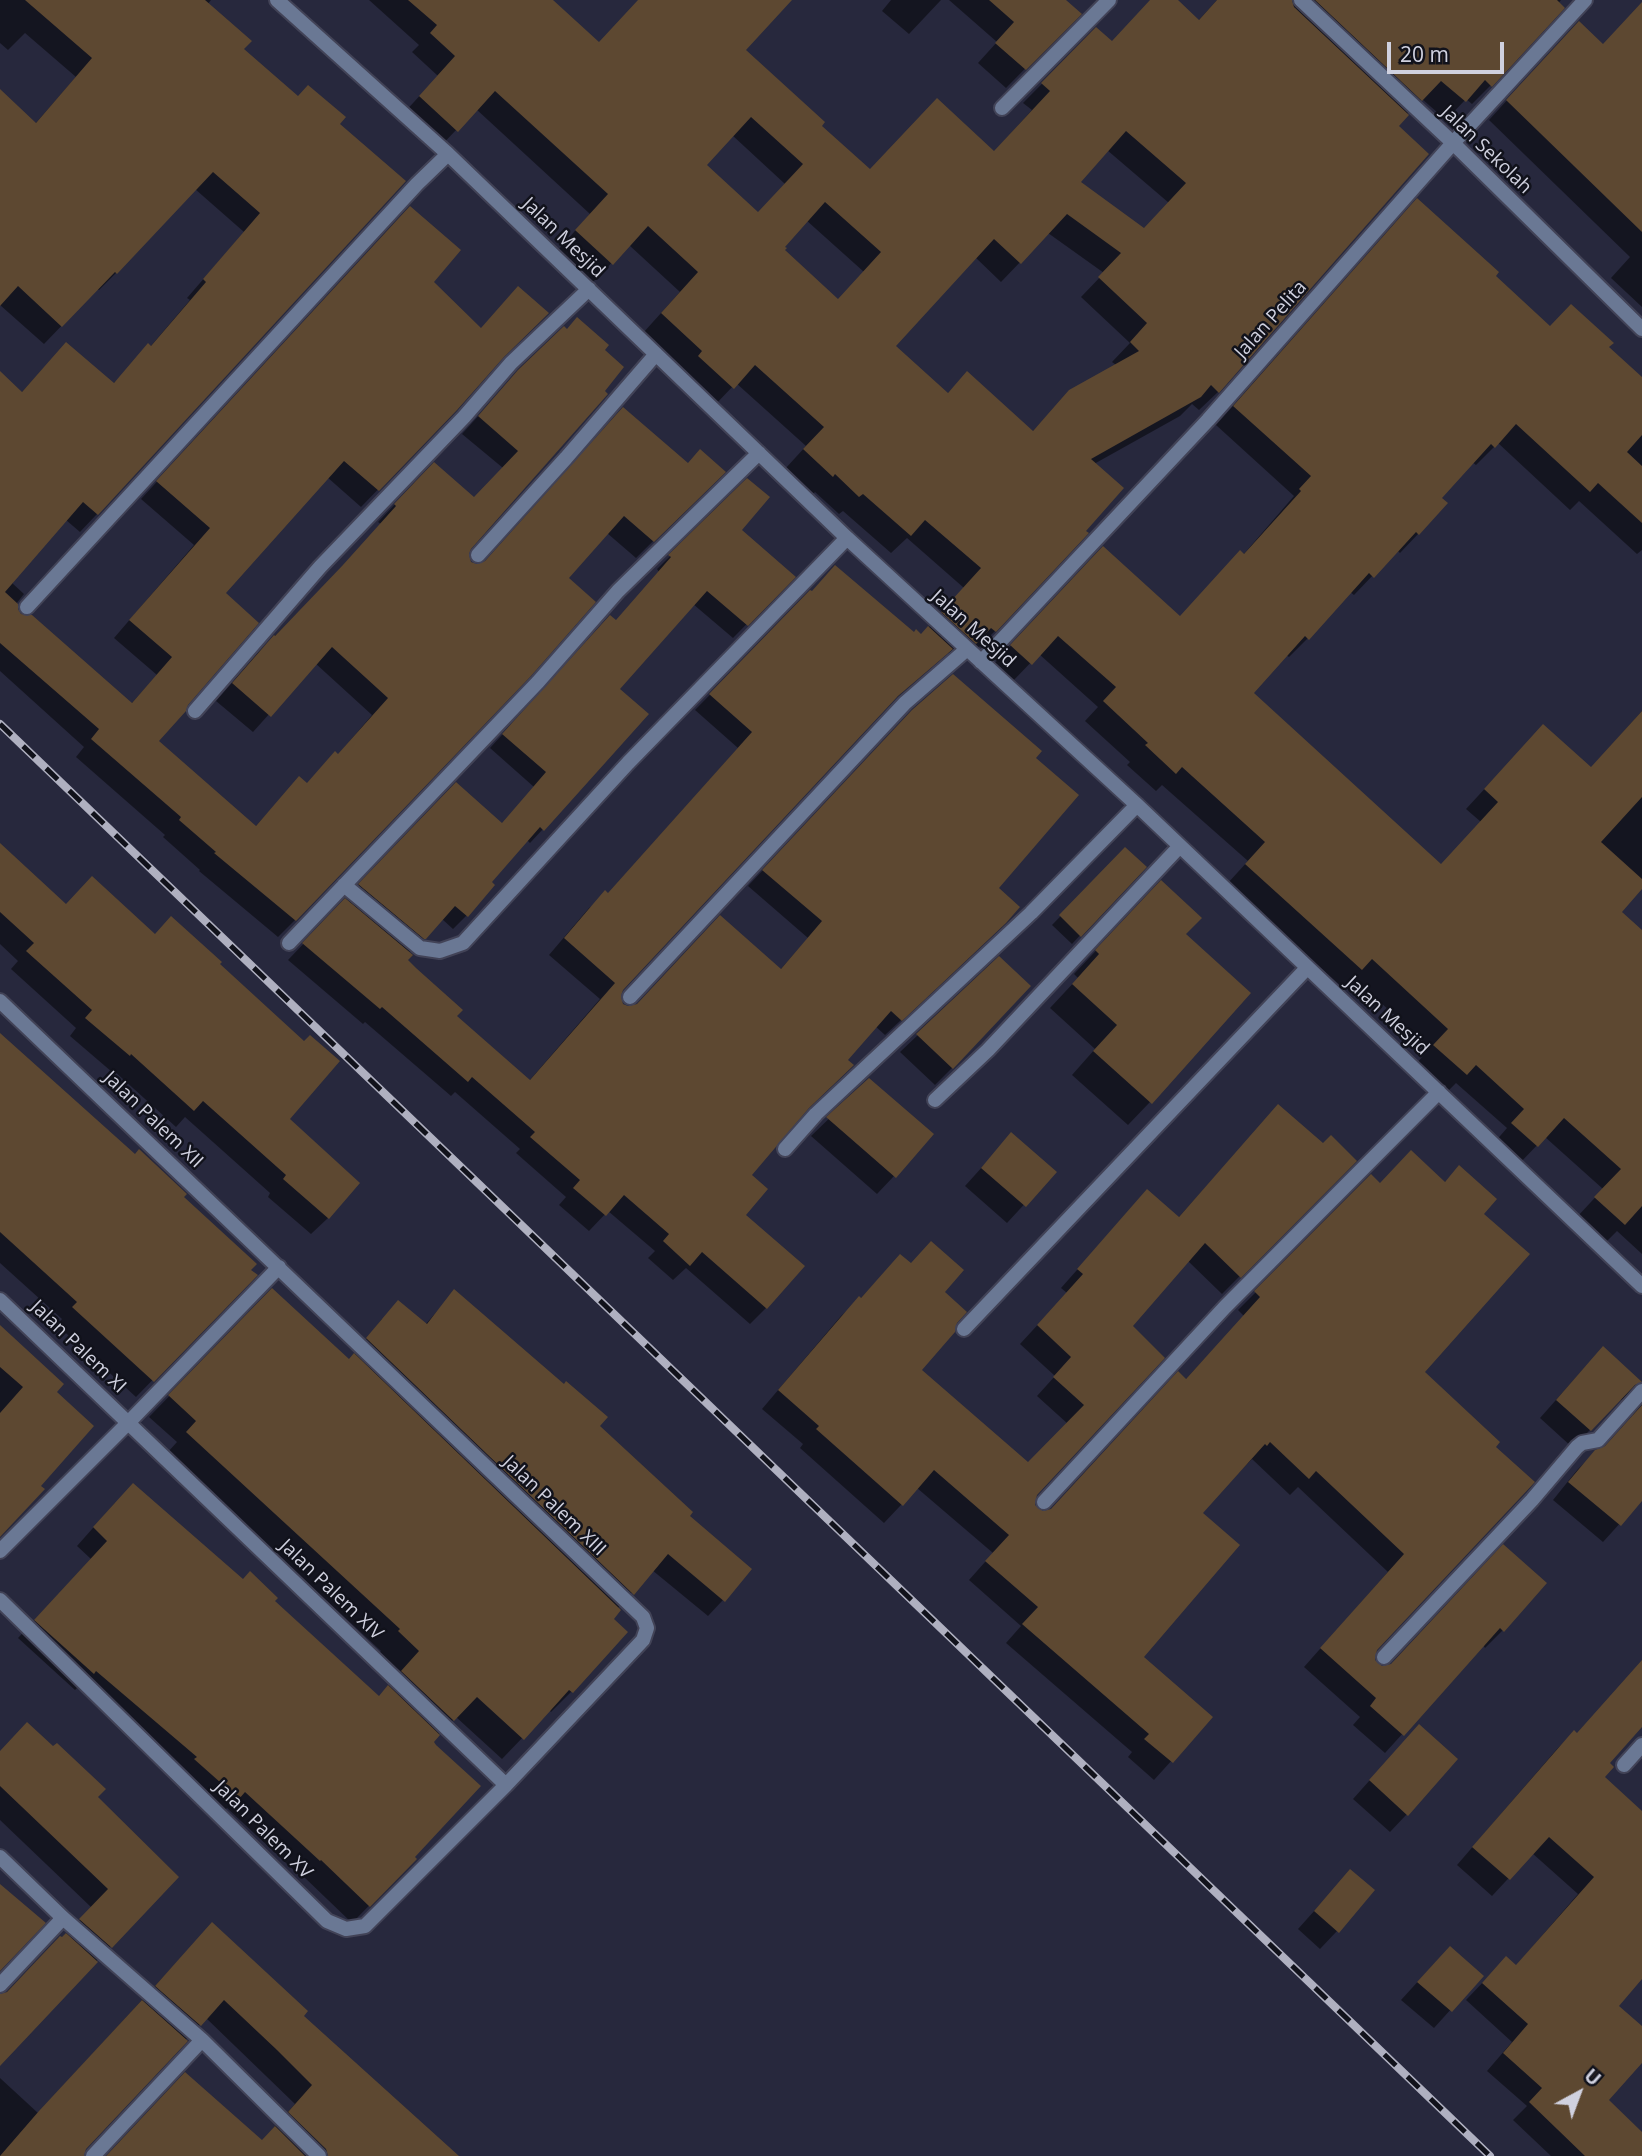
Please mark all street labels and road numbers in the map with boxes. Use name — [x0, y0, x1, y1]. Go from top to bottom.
street label: Jalan Sekolah — [1436, 101, 1536, 199]
street label: Jalan Mesjid — [517, 193, 609, 283]
street label: Jalan Pelita — [1230, 276, 1312, 364]
street label: Jalan Mesjid — [926, 585, 1020, 673]
street label: Jalan Mesjid — [1341, 972, 1433, 1060]
street label: Jalan Palem XII — [99, 1067, 207, 1173]
street label: Jalan Palem XI — [26, 1296, 130, 1398]
street label: Jalan Palem XIII — [498, 1451, 610, 1561]
street label: Jalan Palem XIV — [274, 1535, 388, 1645]
street label: Jalan Palem XV — [209, 1776, 317, 1884]

